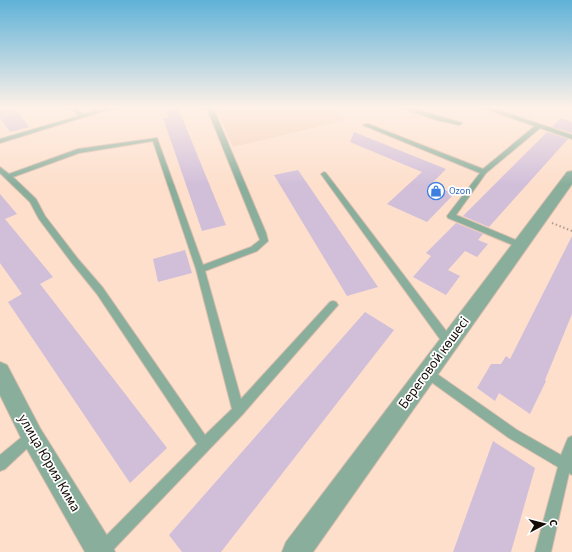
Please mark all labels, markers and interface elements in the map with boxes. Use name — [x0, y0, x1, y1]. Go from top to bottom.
shop icon: Ozon — [426, 181, 446, 201]
place label: Ozon — [449, 184, 471, 198]
street label: Береговой көшесі — [394, 313, 474, 413]
street label: улица Юрия Кима — [13, 410, 85, 516]
north arrow — [524, 504, 564, 544]
text: С — [546, 519, 561, 528]

